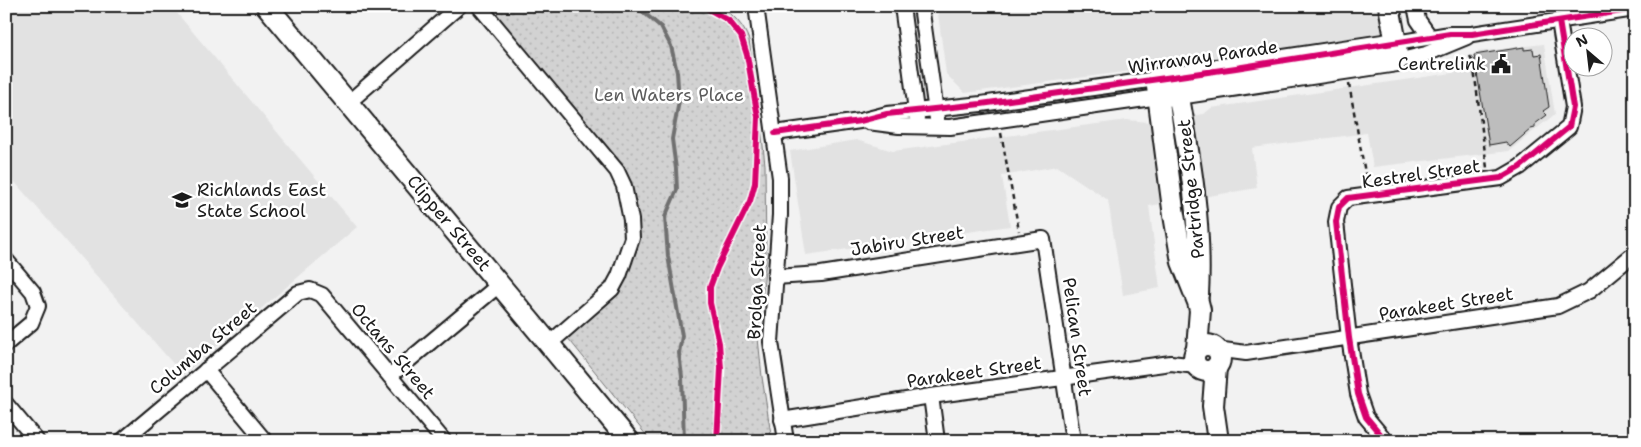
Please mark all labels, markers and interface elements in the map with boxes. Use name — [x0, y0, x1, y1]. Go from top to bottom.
north arrow — [1564, 28, 1614, 78]
text: N — [1573, 30, 1591, 51]
street label: Wirraway Parade — [1127, 35, 1279, 79]
place label: Centrelink — [1398, 52, 1486, 76]
public building icon: Centrelink — [1490, 53, 1512, 75]
park label: Len Waters Place — [594, 83, 744, 107]
street label: Partridge Street — [1172, 118, 1210, 260]
street label: Kestrel Street — [1360, 154, 1482, 194]
street label: Clipper Street — [402, 170, 497, 276]
place label: Richlands East State School — [197, 178, 327, 223]
school or university icon: Richlands East State School — [171, 189, 193, 211]
street label: Jabiru Street — [849, 220, 965, 262]
street label: Brolga Street — [742, 224, 772, 340]
street label: Pelican Street — [1057, 276, 1097, 398]
street label: Parakeet Street — [1377, 282, 1515, 326]
street label: Columba Street — [144, 296, 262, 400]
street label: Octans Street — [346, 298, 441, 404]
street label: Parakeet Street — [905, 351, 1043, 393]

